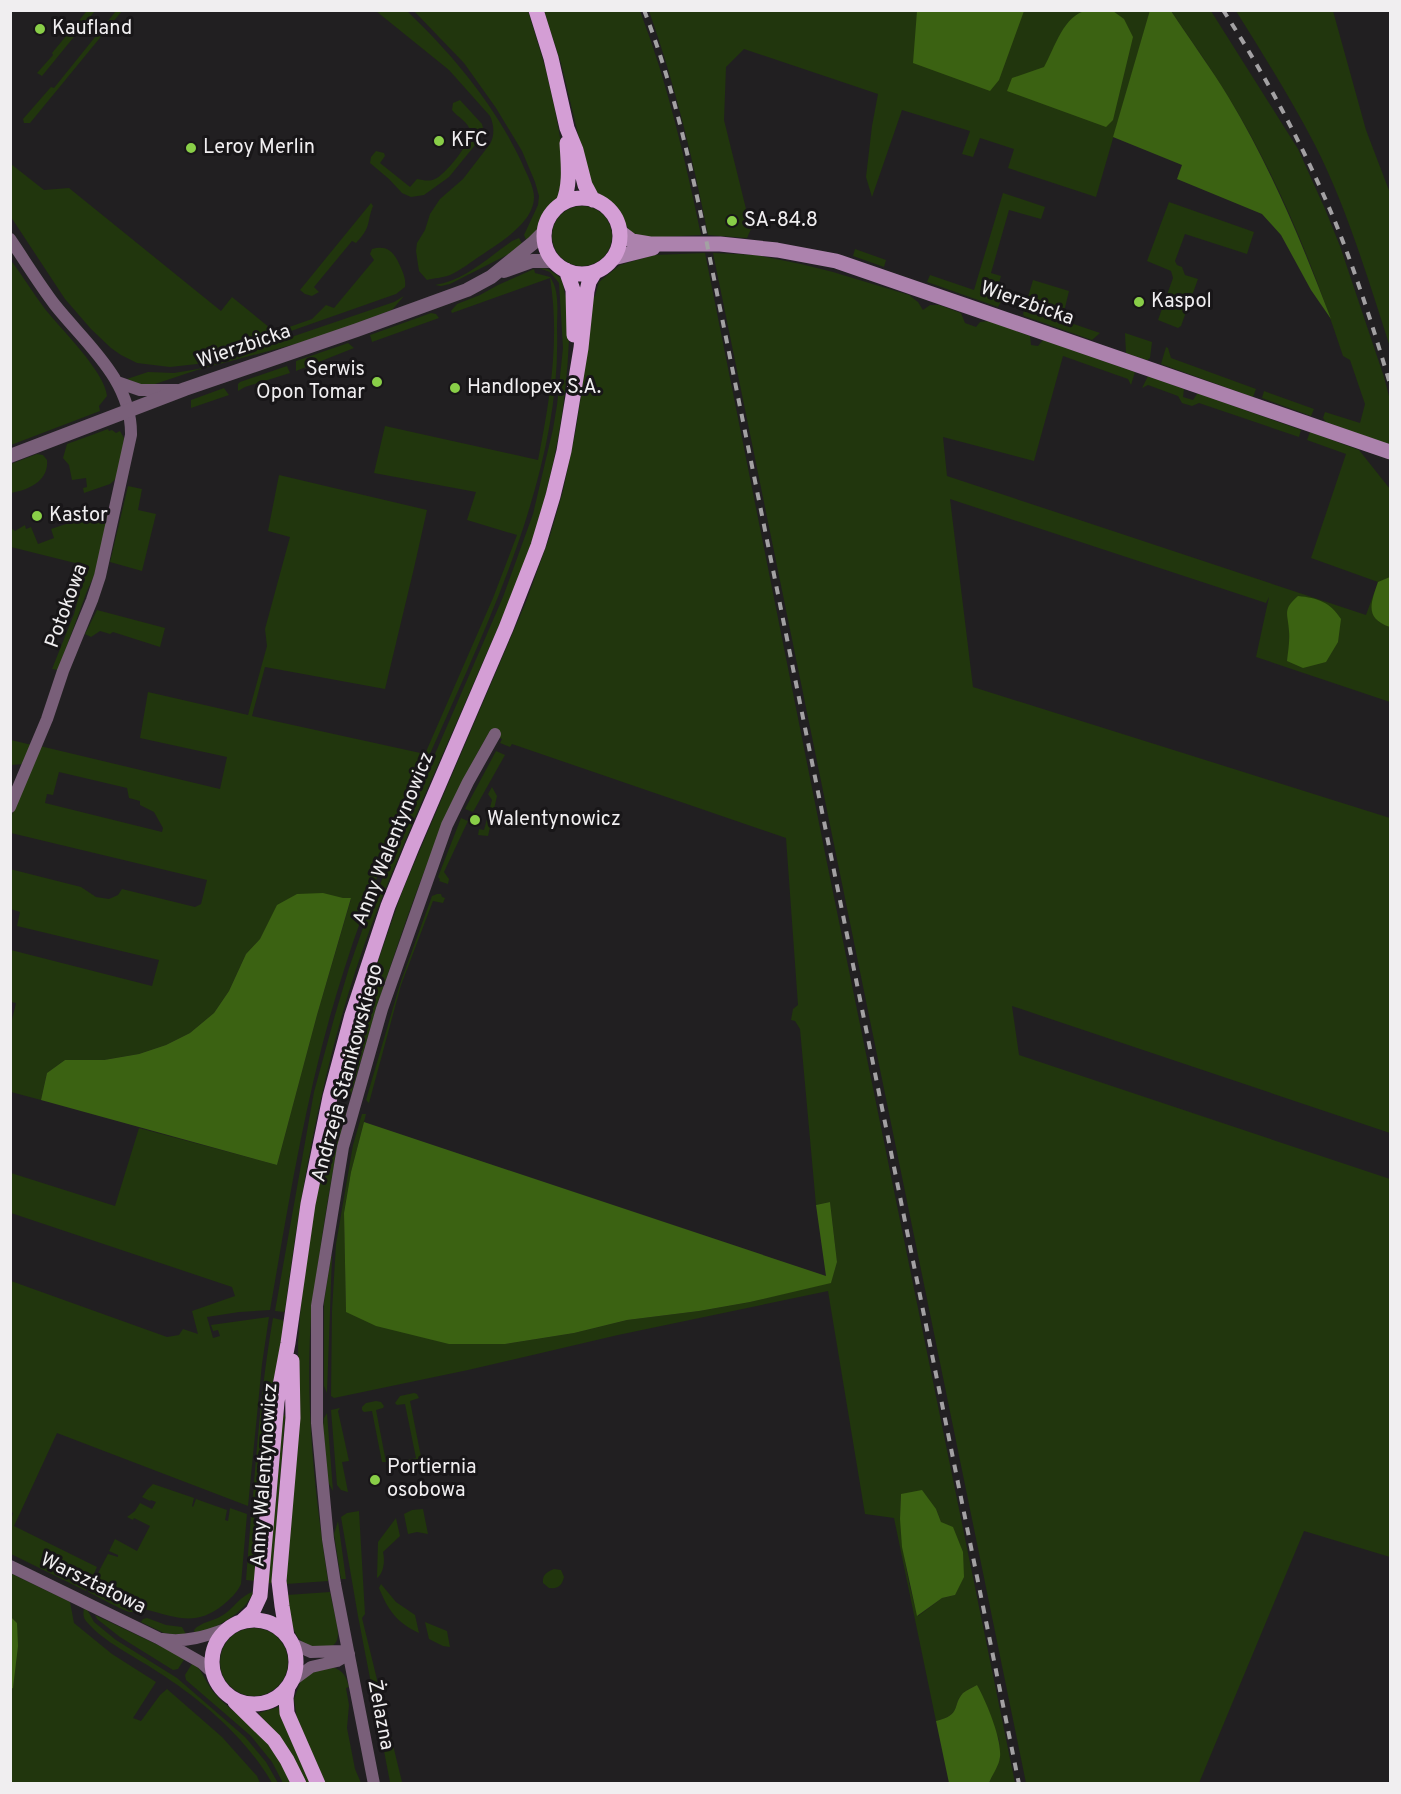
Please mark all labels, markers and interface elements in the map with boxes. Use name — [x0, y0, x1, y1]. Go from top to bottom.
place label: Kaufland — [52, 16, 132, 42]
marker: Kaufland — [33, 22, 47, 36]
place label: KFC — [451, 128, 488, 154]
marker: KFC — [432, 134, 446, 148]
place label: Leroy Merlin — [203, 135, 315, 161]
marker: Leroy Merlin — [184, 141, 198, 155]
place label: SA-84.8 — [744, 208, 818, 234]
marker: SA-84.8 — [725, 214, 739, 228]
street label: Wierzbicka — [977, 276, 1077, 332]
place label: Kaspol — [1151, 289, 1212, 315]
marker: Kaspol — [1132, 295, 1146, 309]
street label: Wierzbicka — [194, 319, 294, 375]
place label: Serwis Opon Tomar — [256, 357, 365, 406]
marker: Serwis Opon Tomar — [370, 375, 384, 389]
place label: Handlopex S.A. — [467, 375, 601, 401]
marker: Handlopex S.A. — [448, 381, 462, 395]
place label: Kastor — [49, 503, 108, 529]
marker: Kastor — [30, 509, 44, 523]
street label: Potokowa — [40, 560, 94, 652]
street label: Anny Walentynowicz — [347, 748, 441, 930]
place label: Walentynowicz — [487, 807, 621, 833]
marker: Walentynowicz — [468, 813, 482, 827]
street label: Andrzeja Stanikowskiego — [306, 961, 390, 1185]
street label: Anny Walentynowicz — [246, 1382, 284, 1568]
place label: Portiernia osobowa — [387, 1455, 477, 1504]
marker: Portiernia osobowa — [368, 1473, 382, 1487]
street label: Warsztatowa — [36, 1547, 150, 1621]
street label: Żelazna — [360, 1677, 401, 1752]

